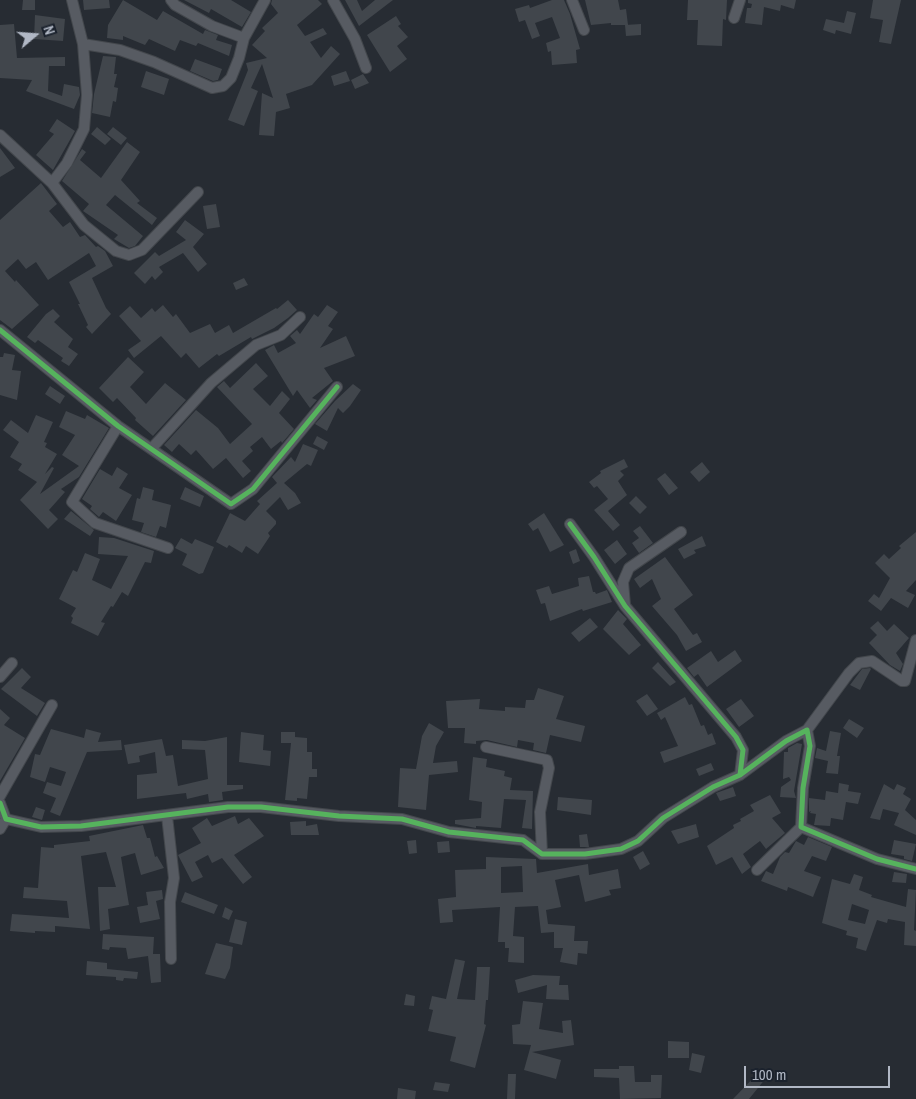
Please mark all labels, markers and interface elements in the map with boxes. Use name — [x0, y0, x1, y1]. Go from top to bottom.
north arrow — [10, 10, 60, 60]
text: N — [39, 24, 59, 37]
scale bar — [746, 1056, 892, 1088]
text: 100 m — [752, 1064, 786, 1085]

